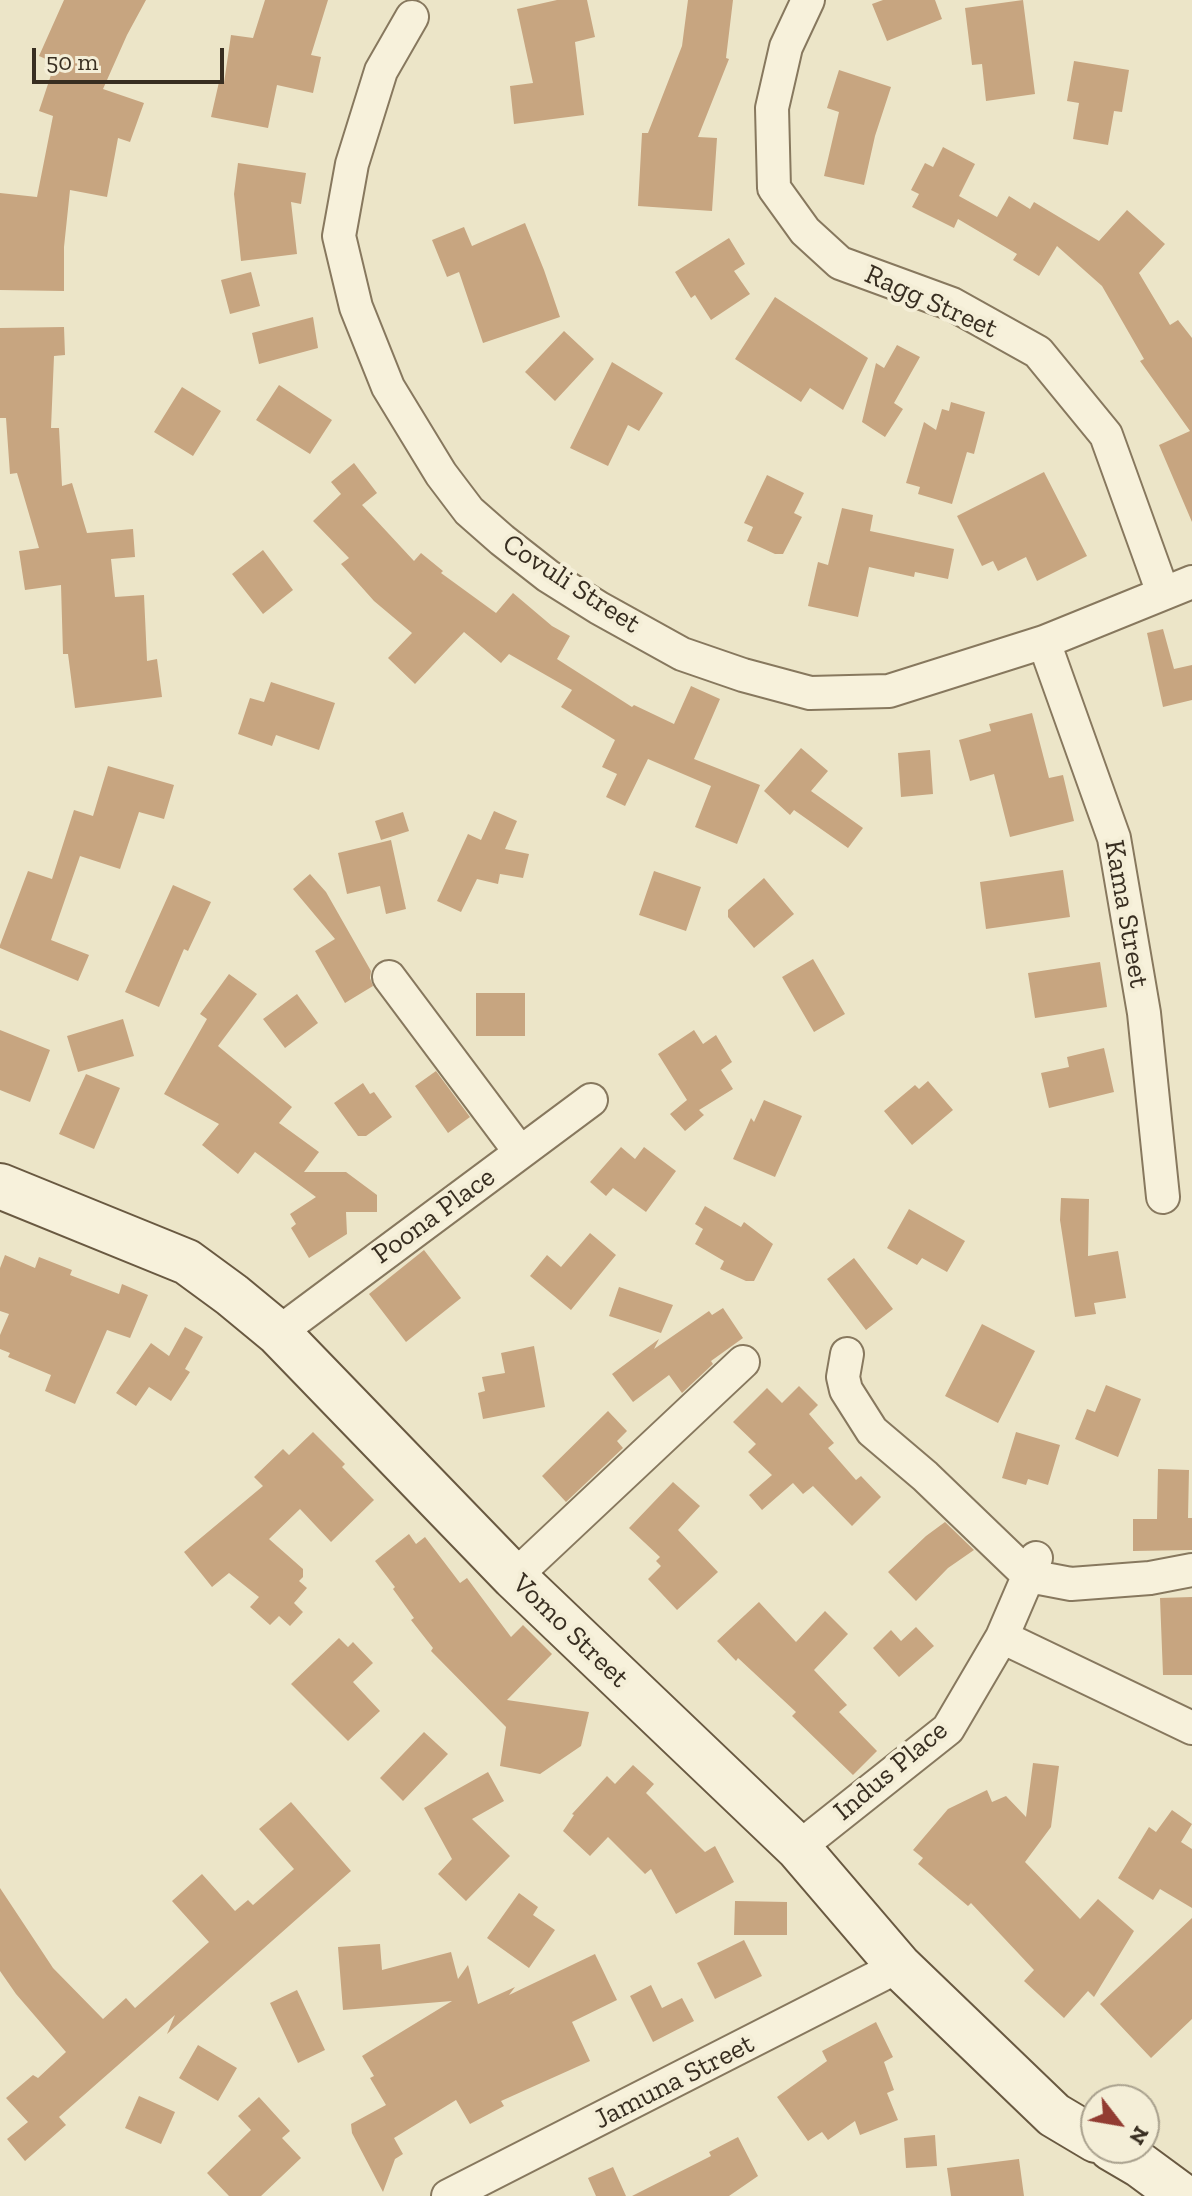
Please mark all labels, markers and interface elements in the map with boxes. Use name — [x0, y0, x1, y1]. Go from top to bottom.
scale bar — [36, 32, 228, 82]
text: 50 m — [46, 47, 98, 76]
street label: Ragg Street — [859, 258, 1003, 346]
street label: Covuli Street — [496, 527, 646, 641]
street label: Kama Street — [1096, 838, 1156, 990]
street label: Poona Place — [366, 1160, 502, 1272]
street label: Vomo Street — [505, 1567, 635, 1695]
street label: Indus Place — [827, 1714, 955, 1828]
street label: Jamuna Street — [588, 2027, 760, 2137]
north arrow — [1080, 2084, 1160, 2164]
text: N — [1123, 2121, 1155, 2150]

